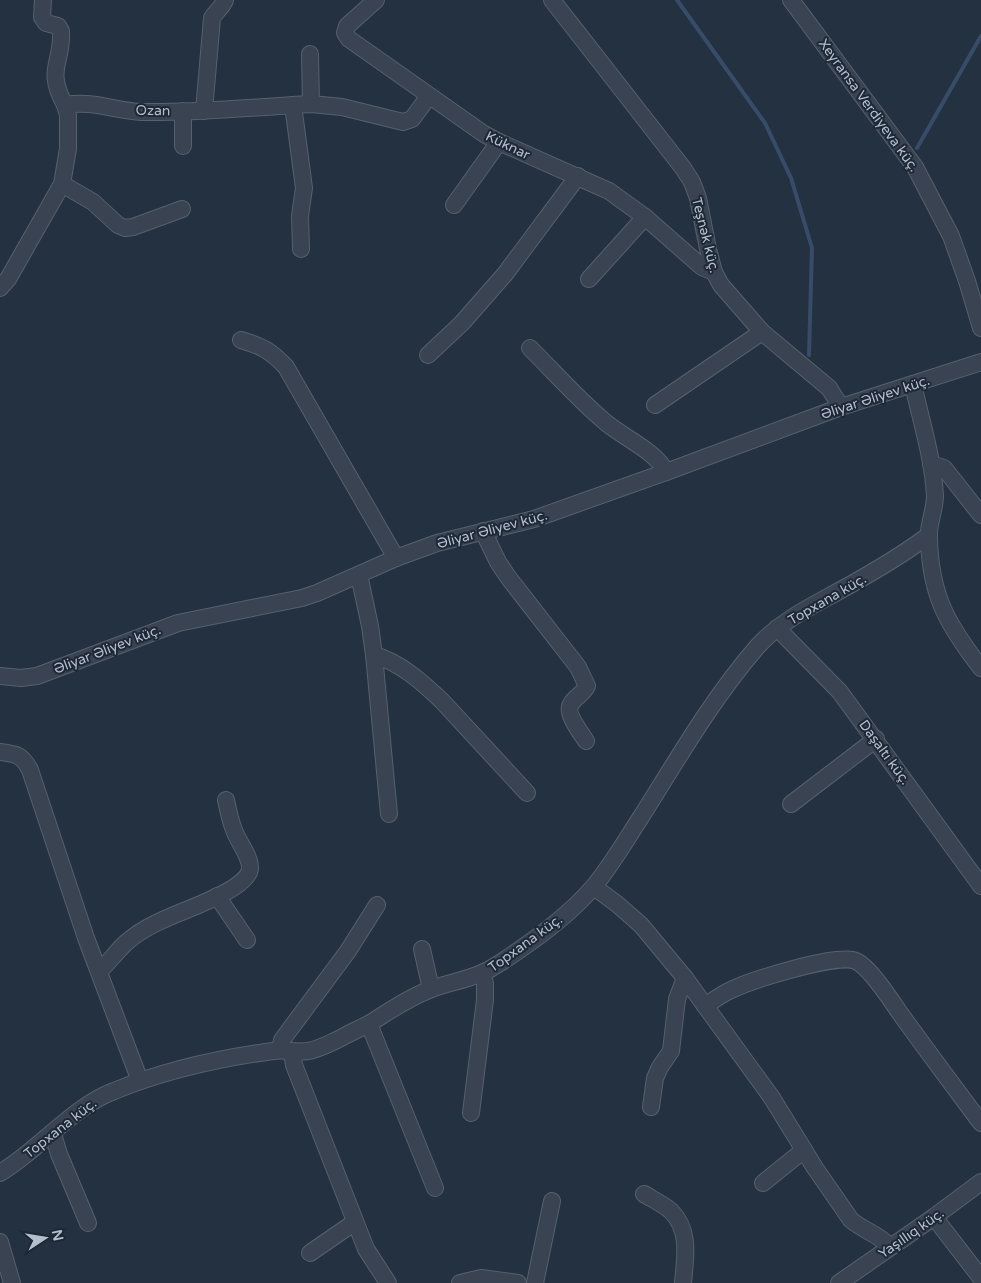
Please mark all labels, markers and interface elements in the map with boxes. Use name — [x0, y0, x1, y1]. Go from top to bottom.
street label: Xeyransa Verdiyeva küç. — [815, 36, 922, 175]
street label: Ozan — [135, 102, 171, 119]
street label: Küknar — [483, 127, 533, 164]
street label: Teşnək küç. — [688, 196, 723, 275]
street label: Əliyar Əliyev küç. — [818, 372, 932, 423]
street label: Əliyar Əliyev küç. — [435, 507, 549, 552]
street label: Topxana küç. — [785, 570, 869, 629]
street label: Əliyar Əliyev küç. — [51, 621, 163, 678]
street label: Daşaltı küç. — [855, 717, 914, 788]
street label: Topxana küç. — [485, 911, 566, 976]
street label: Topxana küç. — [21, 1095, 100, 1162]
street label: Yaşıllıq küç. — [875, 1205, 947, 1262]
north arrow — [20, 1213, 70, 1263]
text: N — [48, 1228, 67, 1243]

